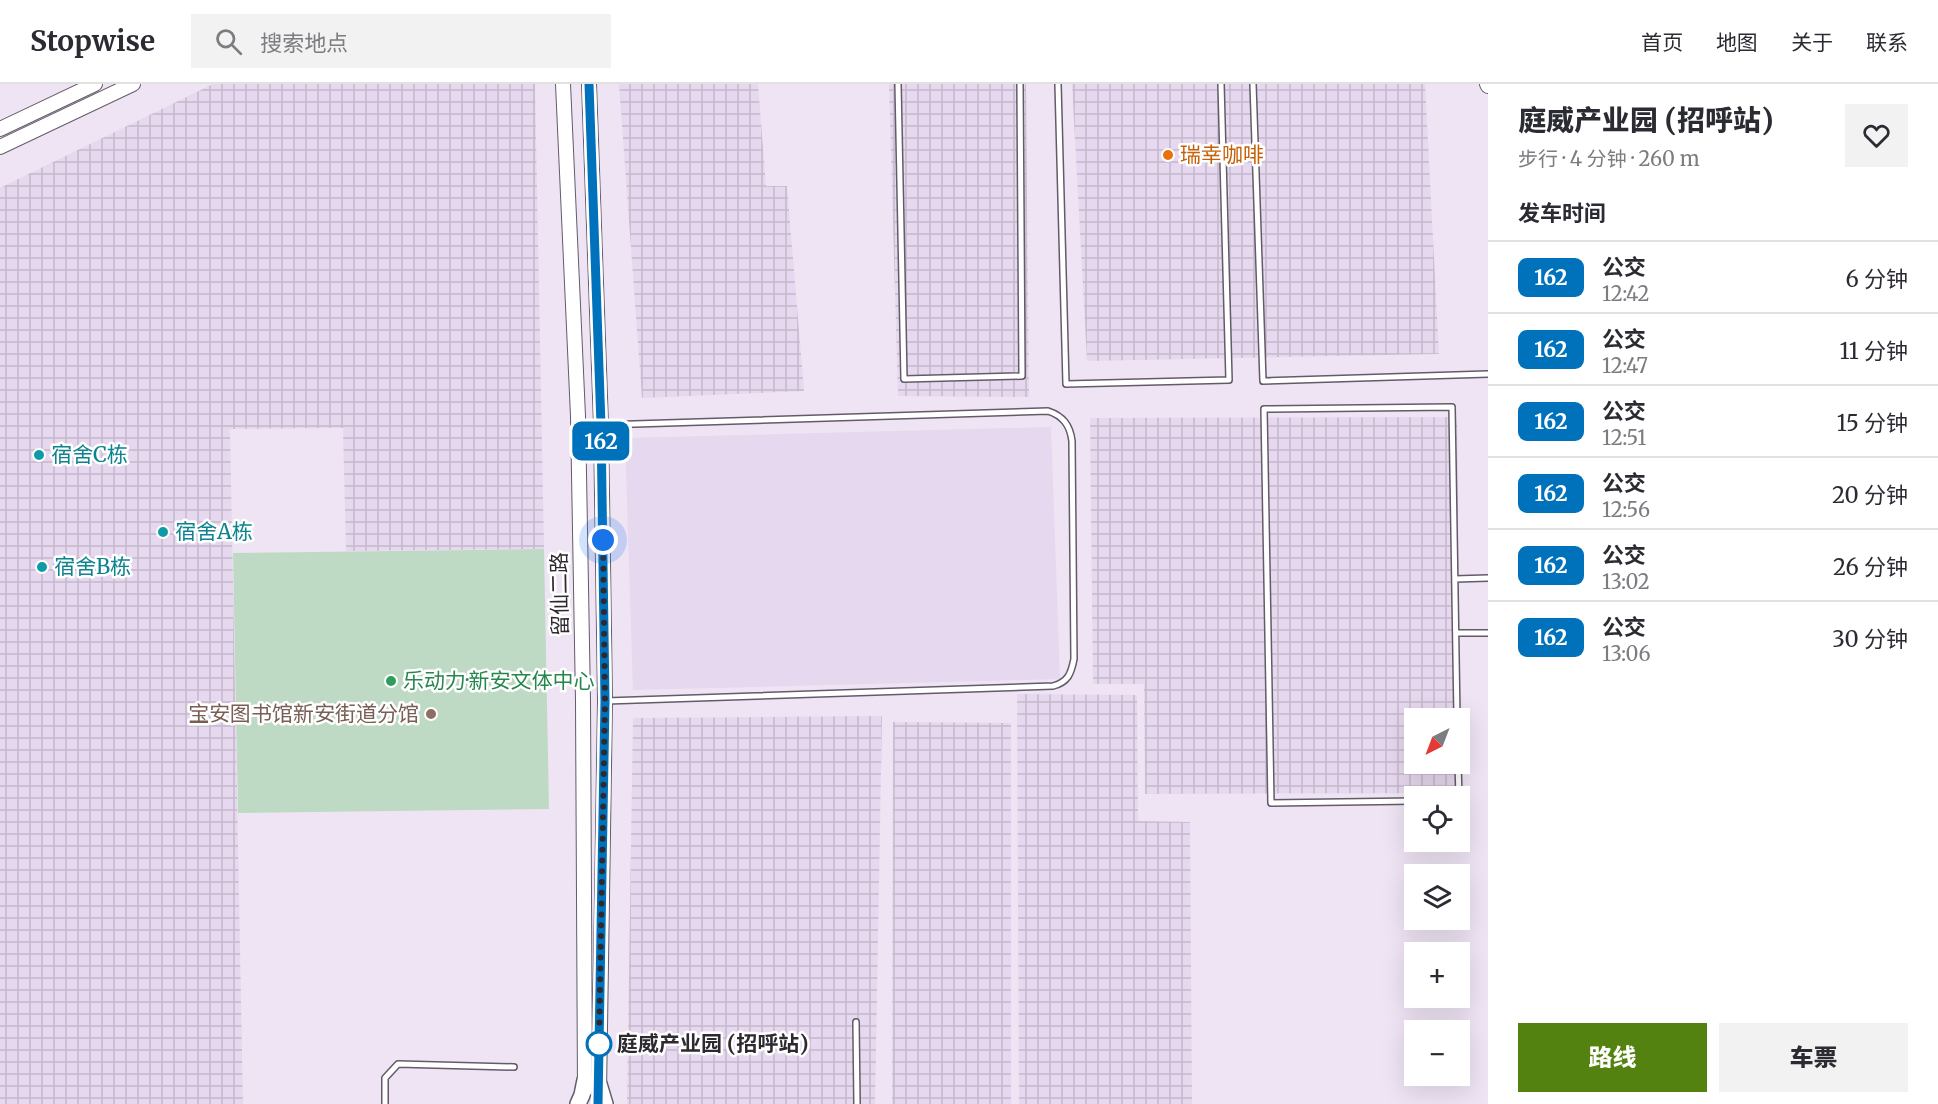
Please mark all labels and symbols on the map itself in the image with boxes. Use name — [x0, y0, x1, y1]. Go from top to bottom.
place label: 瑞幸咖啡 — [1180, 141, 1264, 168]
marker: 瑞幸咖啡 — [1161, 148, 1175, 162]
line badge: 162 — [566, 422, 636, 460]
place label: 宿舍C栋 — [51, 441, 128, 468]
marker: 宿舍C栋 — [32, 448, 46, 462]
place label: 宿舍A栋 — [175, 518, 253, 545]
marker: 宿舍A栋 — [156, 525, 170, 539]
your location — [588, 525, 618, 555]
street label: 留仙二路 — [545, 552, 574, 636]
place label: 宿舍B栋 — [54, 553, 131, 580]
marker: 宿舍B栋 — [35, 560, 49, 574]
place label: 乐动力·新安文体中心 — [403, 667, 594, 694]
marker: 乐动力·新安文体中心 — [384, 674, 398, 688]
place label: 宝安图书馆新安街道分馆 — [188, 700, 419, 727]
marker: 宝安图书馆新安街道分馆 — [424, 707, 438, 721]
north arrow — [1404, 708, 1470, 774]
place label: 庭威产业园 (招呼站) — [617, 1030, 809, 1057]
marker: 庭威产业园 (招呼站) — [586, 1031, 612, 1057]

